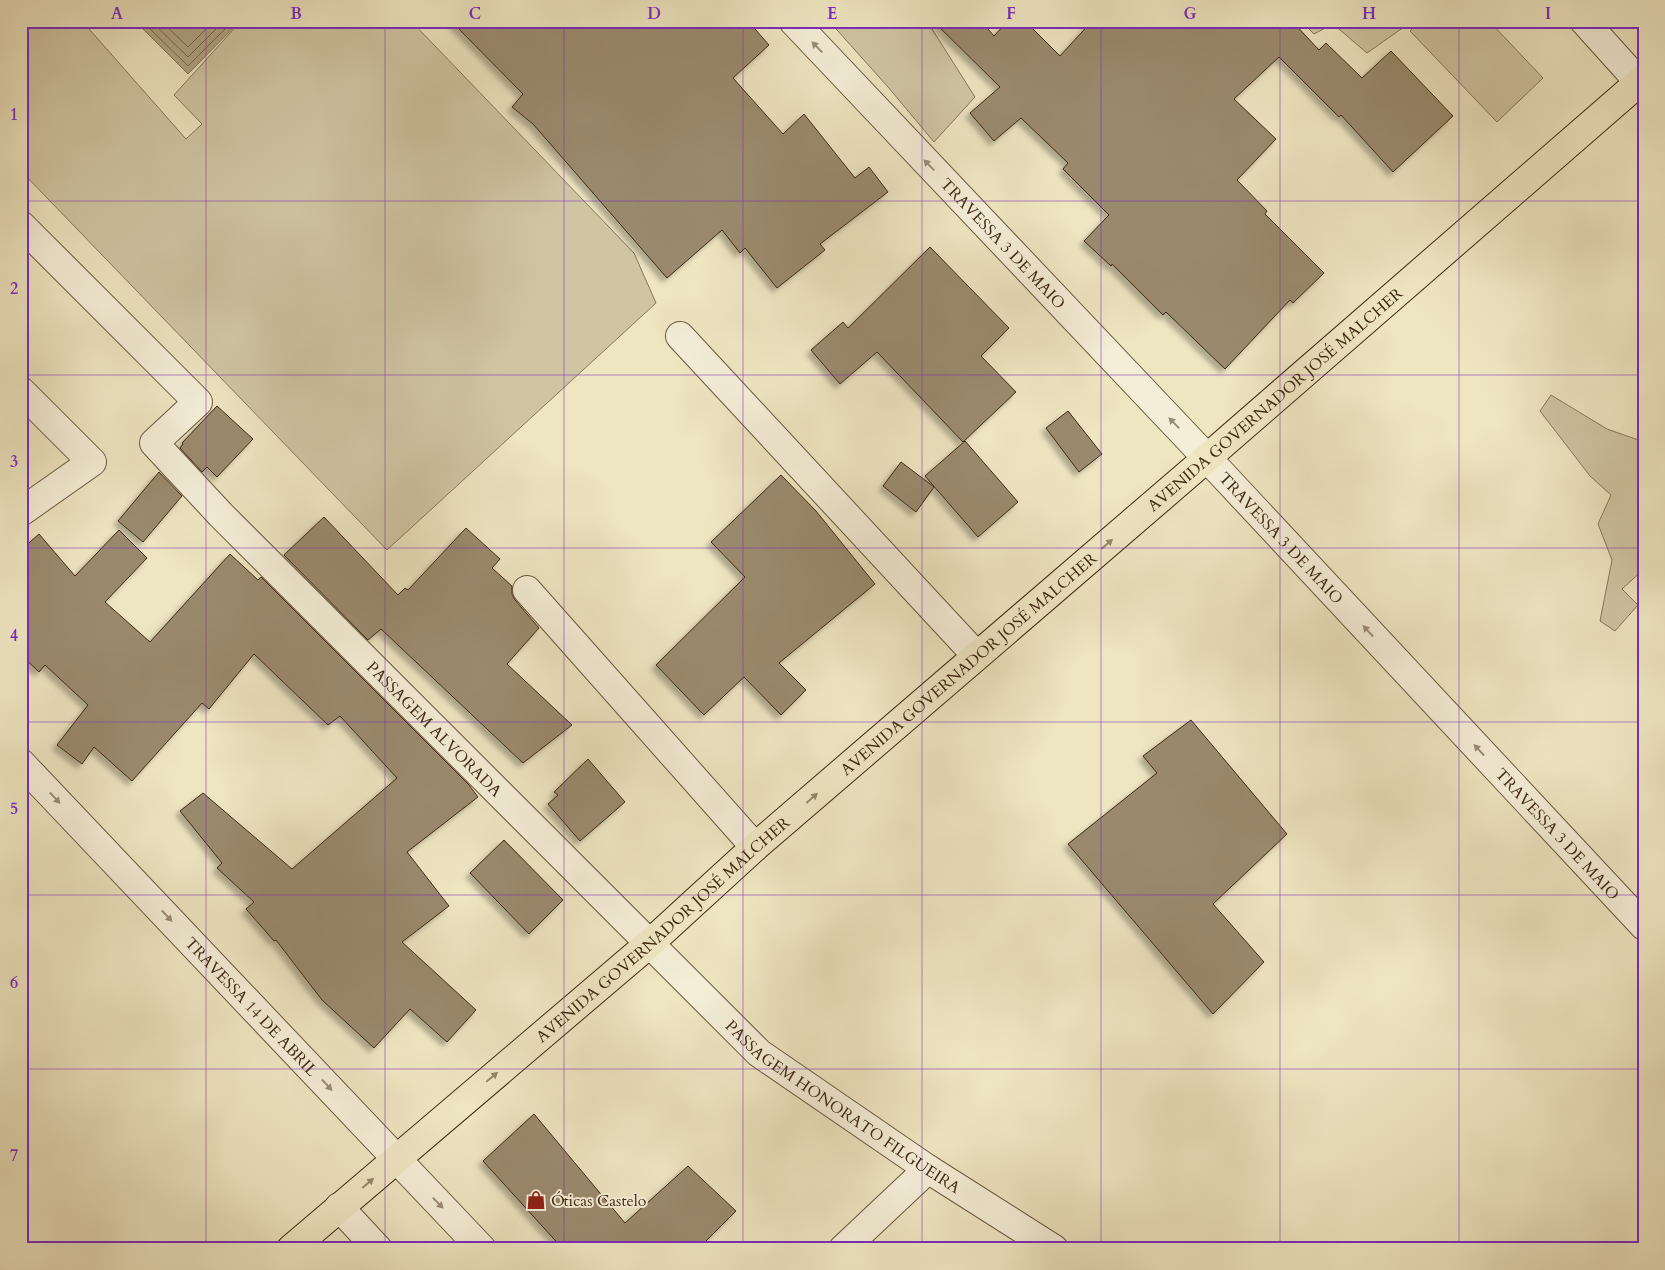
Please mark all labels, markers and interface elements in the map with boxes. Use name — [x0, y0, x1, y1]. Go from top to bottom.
text: A — [111, 3, 123, 25]
text: B — [290, 3, 302, 25]
text: C — [469, 3, 481, 25]
text: D — [647, 3, 661, 25]
text: E — [827, 3, 837, 25]
text: F — [1006, 3, 1016, 25]
text: G — [1183, 3, 1197, 25]
text: H — [1362, 3, 1376, 25]
text: I — [1545, 3, 1551, 25]
one-way arrow — [811, 42, 823, 54]
text: 1 — [10, 104, 18, 126]
one-way arrow — [923, 160, 935, 172]
street label: TRAVESSA 3 DE MAIO — [935, 173, 1070, 314]
text: 2 — [10, 278, 18, 300]
street label: AVENIDA GOVERNADOR JOSÉ MALCHER — [1143, 283, 1408, 517]
one-way arrow — [1168, 417, 1180, 429]
text: 3 — [10, 451, 18, 473]
street label: TRAVESSA 3 DE MAIO — [1214, 468, 1348, 609]
one-way arrow — [1101, 538, 1114, 549]
street label: AVENIDA GOVERNADOR JOSÉ MALCHER — [836, 548, 1101, 781]
text: 4 — [10, 625, 18, 647]
one-way arrow — [1363, 625, 1374, 637]
street label: PASSAGEM ALVORADA — [361, 657, 507, 803]
one-way arrow — [1473, 744, 1485, 756]
street label: TRAVESSA 3 DE MAIO — [1490, 764, 1624, 905]
one-way arrow — [49, 792, 61, 804]
one-way arrow — [805, 792, 817, 804]
text: 5 — [10, 798, 18, 820]
street label: AVENIDA GOVERNADOR JOSÉ MALCHER — [531, 812, 794, 1048]
one-way arrow — [161, 910, 173, 922]
street label: TRAVESSA 14 DE ABRIL — [180, 932, 322, 1081]
text: 6 — [10, 972, 18, 994]
street label: PASSAGEM HONORATO FILGUEIRA — [720, 1015, 965, 1199]
one-way arrow — [485, 1072, 498, 1083]
one-way arrow — [321, 1078, 333, 1090]
text: 7 — [10, 1145, 18, 1167]
one-way arrow — [361, 1177, 374, 1188]
shop icon: Óticas Castelo — [525, 1189, 547, 1211]
place label: Óticas Castelo — [551, 1190, 647, 1212]
one-way arrow — [432, 1196, 444, 1208]

